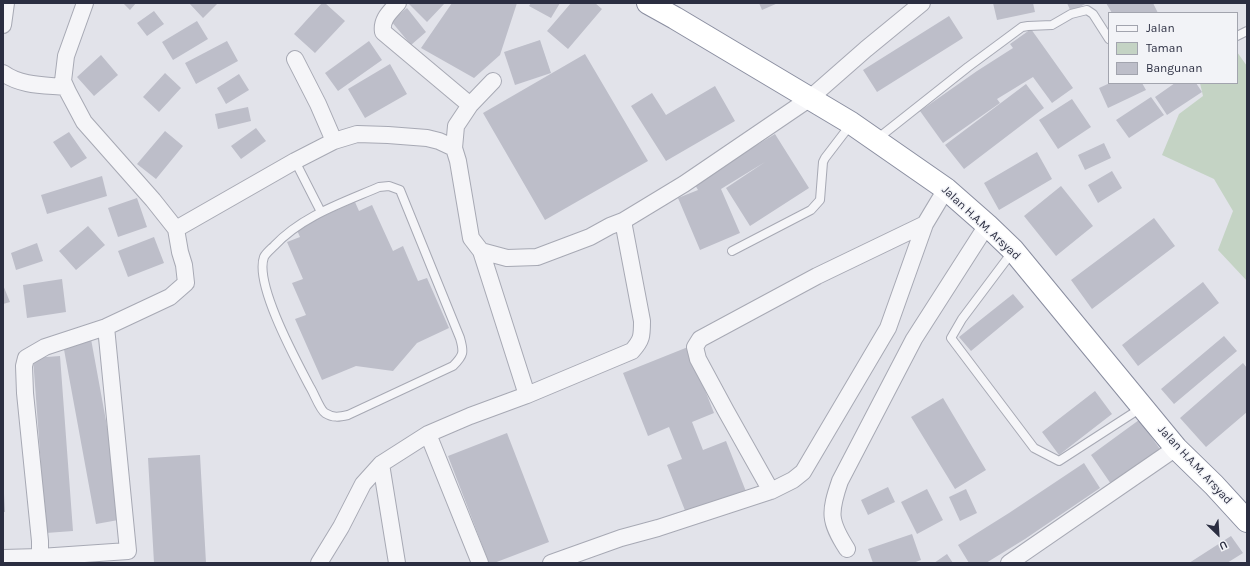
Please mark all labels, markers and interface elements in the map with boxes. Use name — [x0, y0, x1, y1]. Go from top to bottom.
legend — [1108, 12, 1238, 84]
text: Jalan — [1146, 21, 1175, 35]
text: Taman — [1146, 41, 1183, 55]
text: Bangunan — [1146, 61, 1202, 75]
street label: Jalan H.A.M. Arsyad — [939, 183, 1023, 263]
street label: Jalan H.A.M. Arsyad — [1155, 423, 1235, 507]
north arrow — [1198, 514, 1238, 554]
text: U — [1217, 538, 1229, 553]

